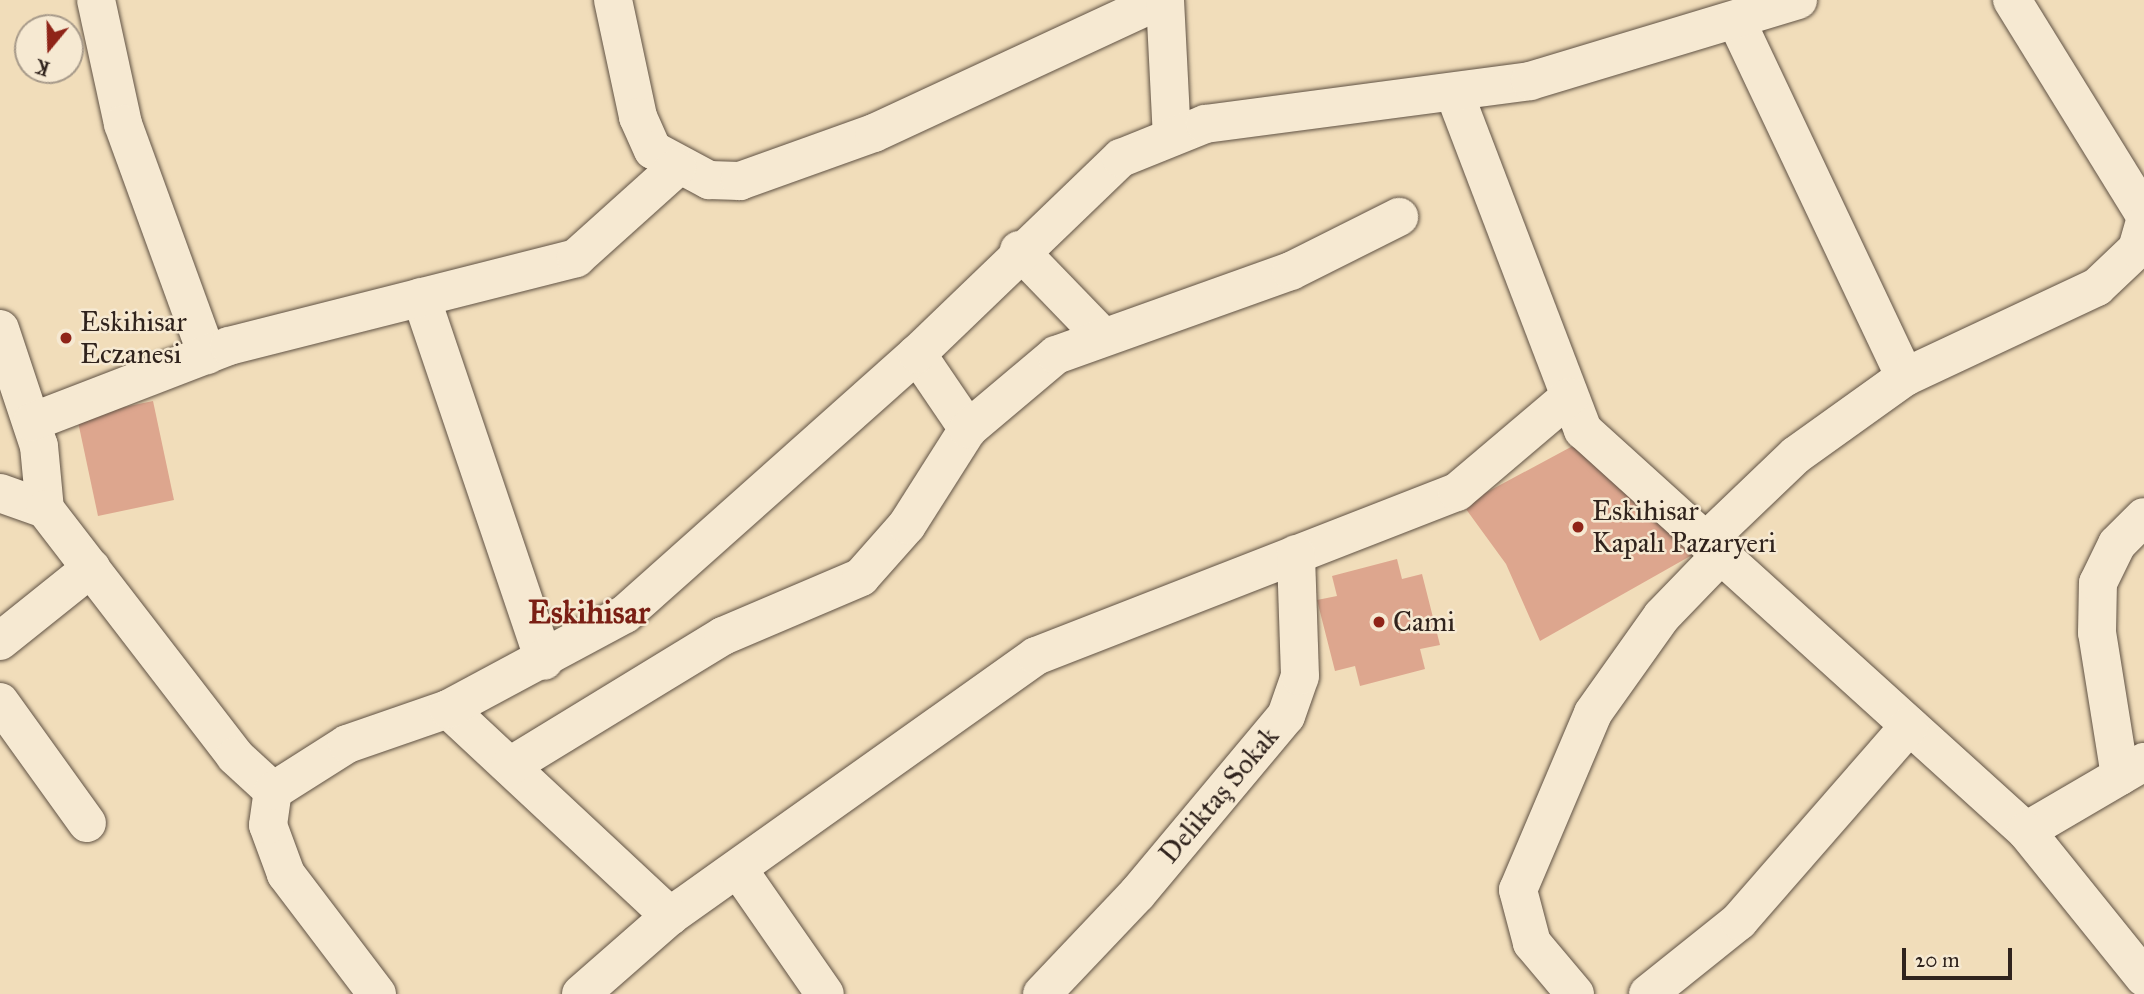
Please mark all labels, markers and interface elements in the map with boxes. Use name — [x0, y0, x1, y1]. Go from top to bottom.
north arrow — [14, 14, 84, 84]
text: K — [33, 54, 53, 81]
place label: Eskihisar Eczanesi — [80, 305, 187, 371]
marker: Eskihisar Eczanesi — [58, 330, 74, 346]
place label: Eskihisar Kapalı Pazaryeri — [1592, 494, 1776, 560]
marker: Eskihisar Kapalı Pazaryeri — [1570, 519, 1586, 535]
district label: Eskihisar — [528, 594, 650, 632]
place label: Cami — [1393, 605, 1455, 639]
marker: Cami — [1371, 614, 1387, 630]
street label: Deliktaş Sokak — [1152, 720, 1286, 870]
scale bar — [1906, 934, 2016, 978]
text: 20 m — [1915, 947, 1960, 973]

